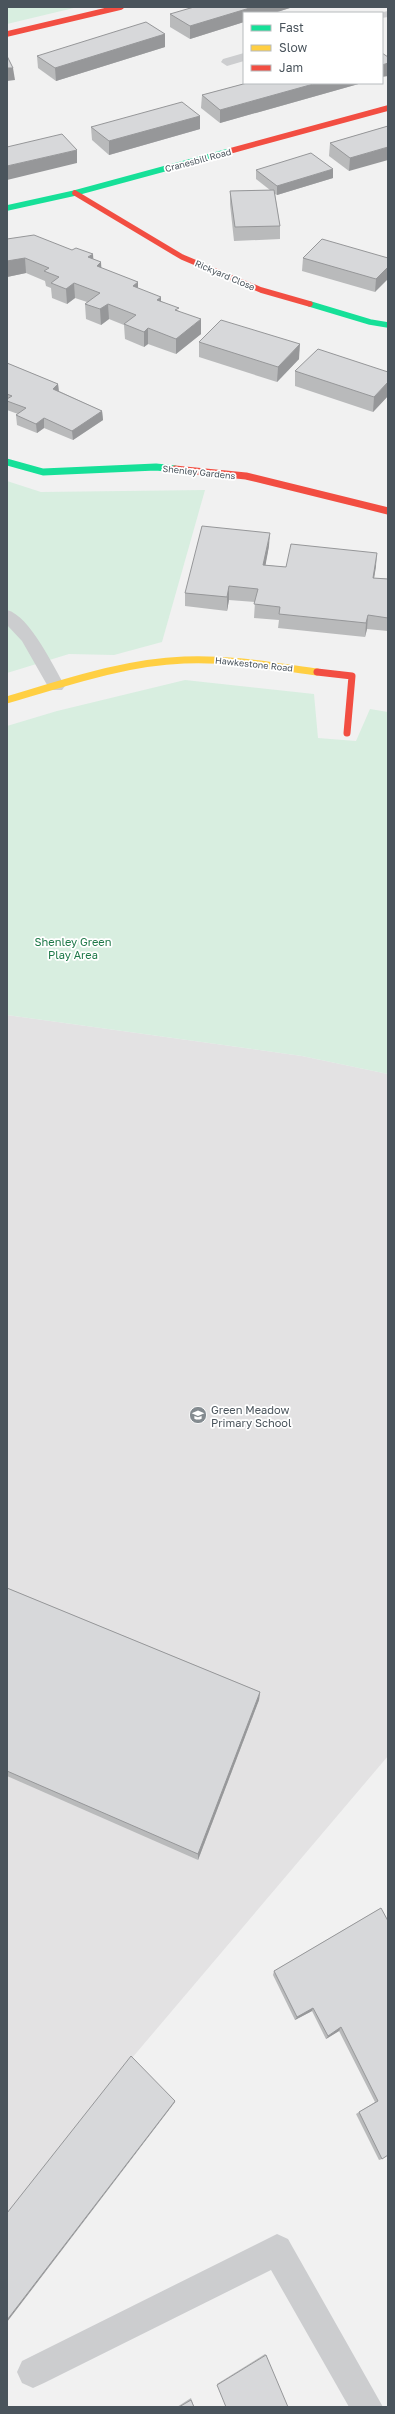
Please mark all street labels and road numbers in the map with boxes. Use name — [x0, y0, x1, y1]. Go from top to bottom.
street label: Cranesbill Road — [164, 146, 232, 174]
street label: Rickyard Close — [193, 257, 257, 293]
street label: Shenley Gardens — [162, 463, 236, 481]
street label: Hawkestone Road — [215, 654, 293, 674]

